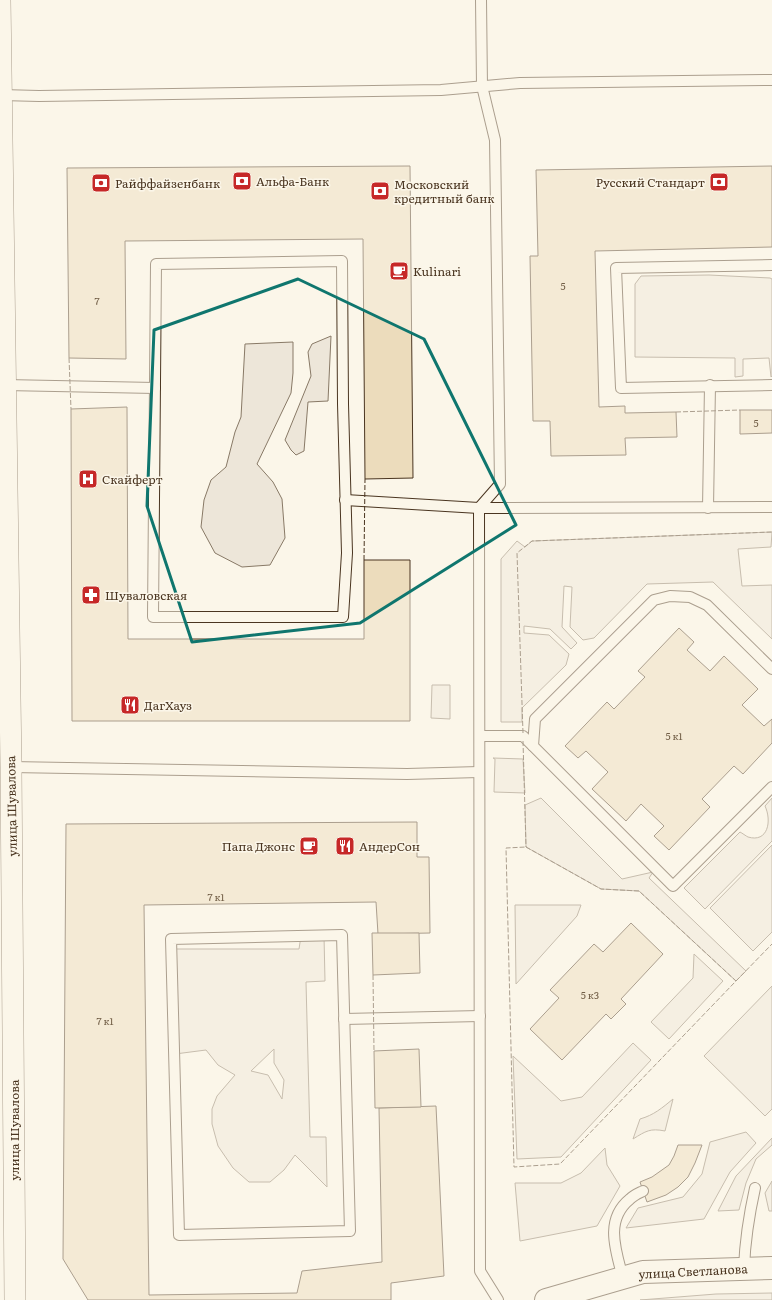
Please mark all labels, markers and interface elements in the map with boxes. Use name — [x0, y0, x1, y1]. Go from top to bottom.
bank icon: Альфа-Банк — [231, 170, 253, 192]
bank icon: Русский Стандарт — [708, 171, 730, 193]
bank icon: Райффайзенбанк — [90, 172, 112, 194]
place label: Альфа-Банк — [256, 172, 329, 190]
place label: Русский Стандарт — [596, 173, 705, 191]
place label: Райффайзенбанк — [115, 174, 220, 192]
place label: Московский кредитный банк — [394, 175, 494, 207]
bank icon: Московский кредитный банк — [369, 180, 391, 202]
cafe icon: Kulinari — [388, 260, 410, 282]
place label: Kulinari — [413, 262, 461, 280]
house number: 5 — [560, 278, 566, 293]
house number: 7 — [94, 293, 100, 308]
house number: 5 — [753, 415, 759, 430]
hospital icon: Скайферт — [77, 468, 99, 490]
place label: Скайферт — [102, 470, 163, 488]
pharmacy icon: Шуваловская — [80, 584, 102, 606]
place label: Шуваловская — [105, 586, 187, 604]
restaurant icon: ДагХауз — [119, 694, 141, 716]
place label: ДагХауз — [144, 696, 192, 714]
house number: 5 к1 — [665, 728, 683, 743]
street label: улица Шувалова — [1, 755, 21, 857]
cafe icon: Папа Джонс — [298, 835, 320, 857]
restaurant icon: АндерСон — [334, 835, 356, 857]
place label: Папа Джонс — [222, 837, 295, 855]
place label: АндерСон — [359, 837, 420, 855]
house number: 7 к1 — [207, 889, 225, 904]
house number: 5 к3 — [581, 987, 599, 1002]
house number: 7 к1 — [96, 1013, 114, 1028]
street label: улица Шувалова — [5, 1079, 23, 1180]
street label: улица Светланова — [638, 1259, 749, 1283]

